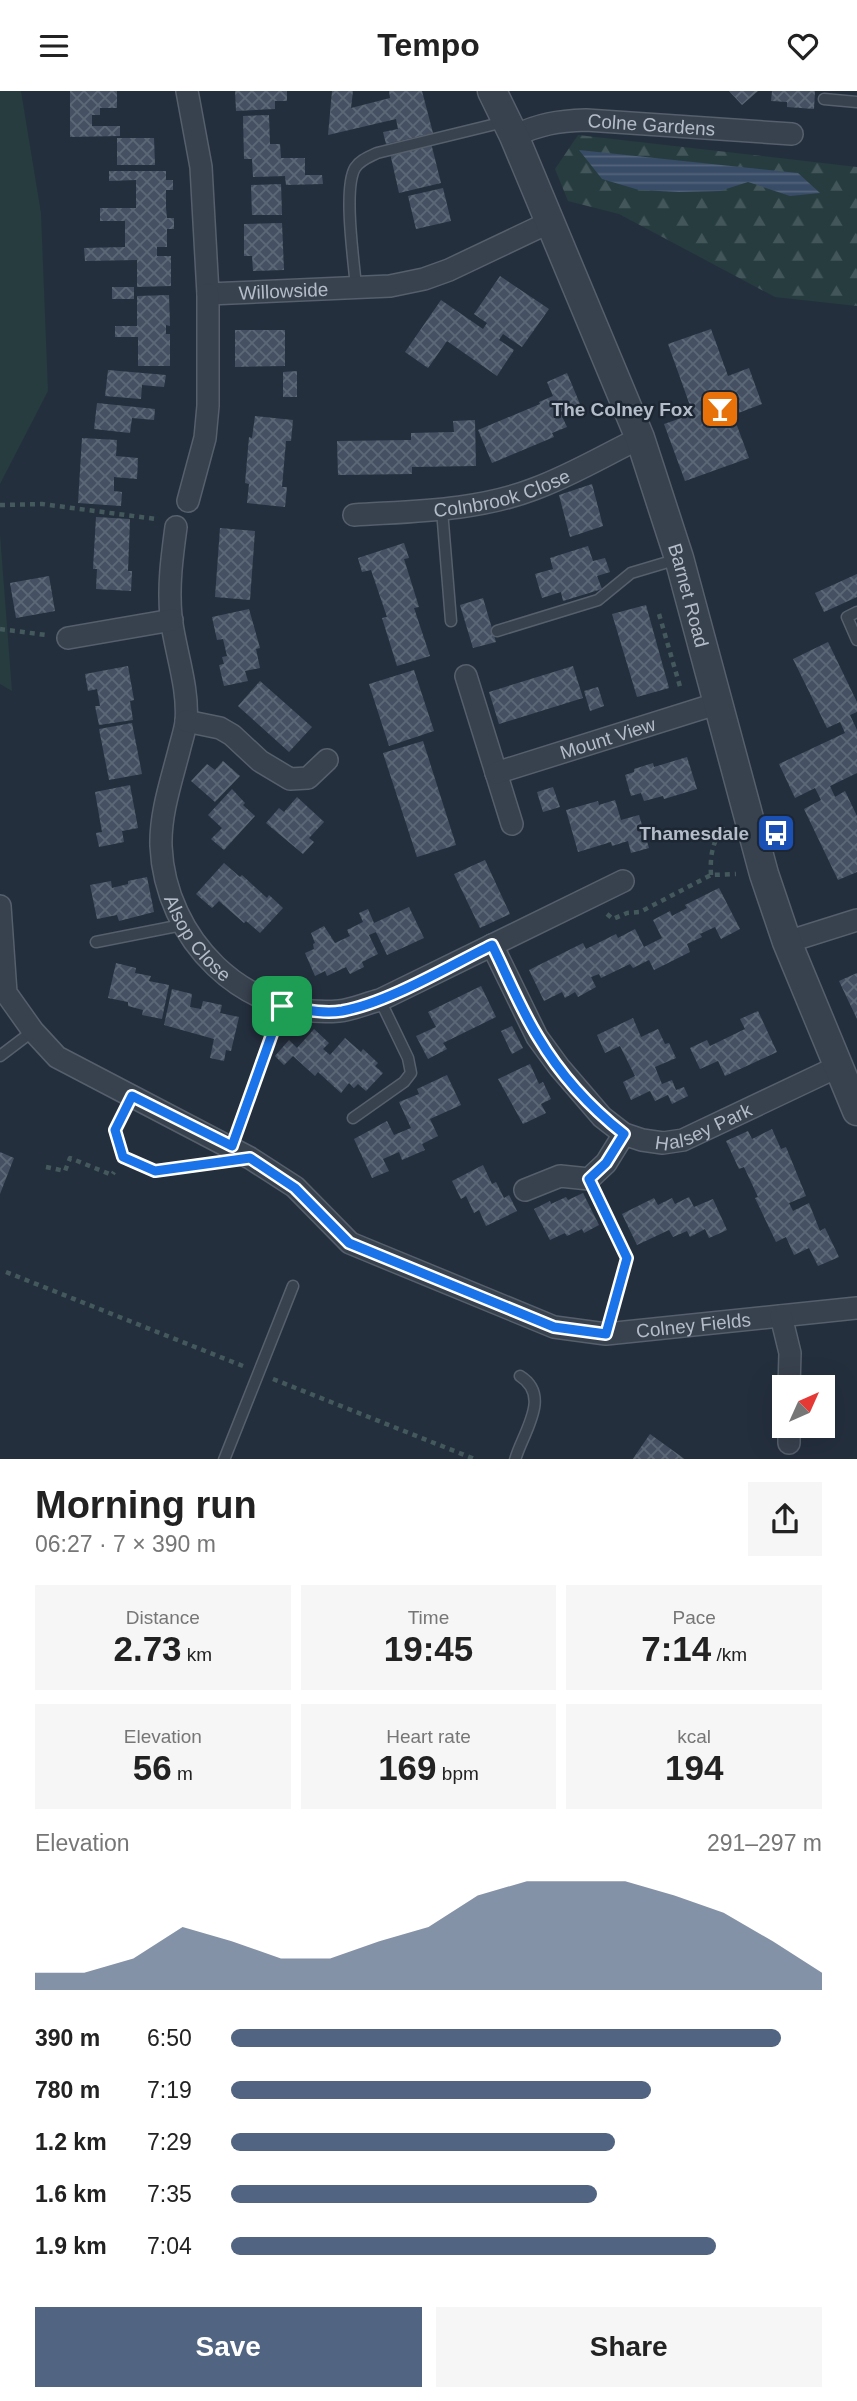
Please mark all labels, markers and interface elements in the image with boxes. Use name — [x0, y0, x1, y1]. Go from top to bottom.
icon: menu — [35, 27, 73, 65]
text: Tempo — [377, 27, 480, 63]
icon: heart — [784, 27, 822, 65]
street label: Colne Gardens — [587, 110, 716, 140]
street label: Willowside — [238, 279, 329, 304]
bar icon: The Colney Fox — [699, 388, 741, 430]
place label: The Colney Fox — [552, 399, 693, 420]
street label: Colnbrook Close — [433, 465, 573, 521]
street label: Barnet Road — [664, 541, 713, 650]
street label: Mount View — [557, 714, 658, 763]
bus stop icon: Thamesdale — [755, 812, 797, 854]
place label: Thamesdale — [639, 823, 749, 844]
street label: Alsop Close — [160, 892, 235, 986]
pin — [252, 976, 312, 1036]
icon: arrive — [263, 987, 301, 1025]
street label: Halsey Park — [654, 1099, 755, 1155]
street label: Colney Fields — [635, 1309, 752, 1342]
north arrow — [772, 1375, 835, 1439]
map controls — [772, 1375, 835, 1438]
button: share — [748, 1482, 822, 1556]
text: Morning run — [35, 1484, 257, 1526]
text: 06:27 · 7 × 390 m — [35, 1531, 216, 1557]
text: Distance — [126, 1607, 200, 1628]
text: Time — [408, 1607, 449, 1628]
text: Pace — [673, 1607, 716, 1628]
text: 2.73 — [113, 1629, 182, 1668]
text: 19:45 — [384, 1629, 473, 1668]
text: 7:14 — [641, 1629, 711, 1668]
text: km — [182, 1644, 212, 1665]
text: /km — [711, 1644, 747, 1665]
text: Elevation — [124, 1726, 202, 1747]
text: Heart rate — [386, 1726, 471, 1747]
text: kcal — [677, 1726, 711, 1747]
text: 56 — [133, 1748, 172, 1787]
text: 169 — [378, 1748, 437, 1787]
text: 194 — [665, 1748, 723, 1787]
text: m — [172, 1763, 193, 1784]
text: bpm — [437, 1763, 479, 1784]
text: Elevation — [35, 1830, 130, 1856]
text: 291–297 m — [707, 1830, 822, 1856]
text: 390 m — [35, 2025, 100, 2051]
text: 6:50 — [147, 2025, 192, 2051]
text: 780 m — [35, 2077, 100, 2103]
text: 7:19 — [147, 2077, 192, 2103]
text: 1.2 km — [35, 2129, 107, 2155]
text: 7:29 — [147, 2129, 192, 2155]
text: 1.6 km — [35, 2181, 107, 2207]
text: 7:35 — [147, 2181, 192, 2207]
text: 1.9 km — [35, 2233, 107, 2259]
text: 7:04 — [147, 2233, 192, 2259]
button: Save — [35, 2307, 422, 2387]
button: Share — [436, 2307, 822, 2387]

